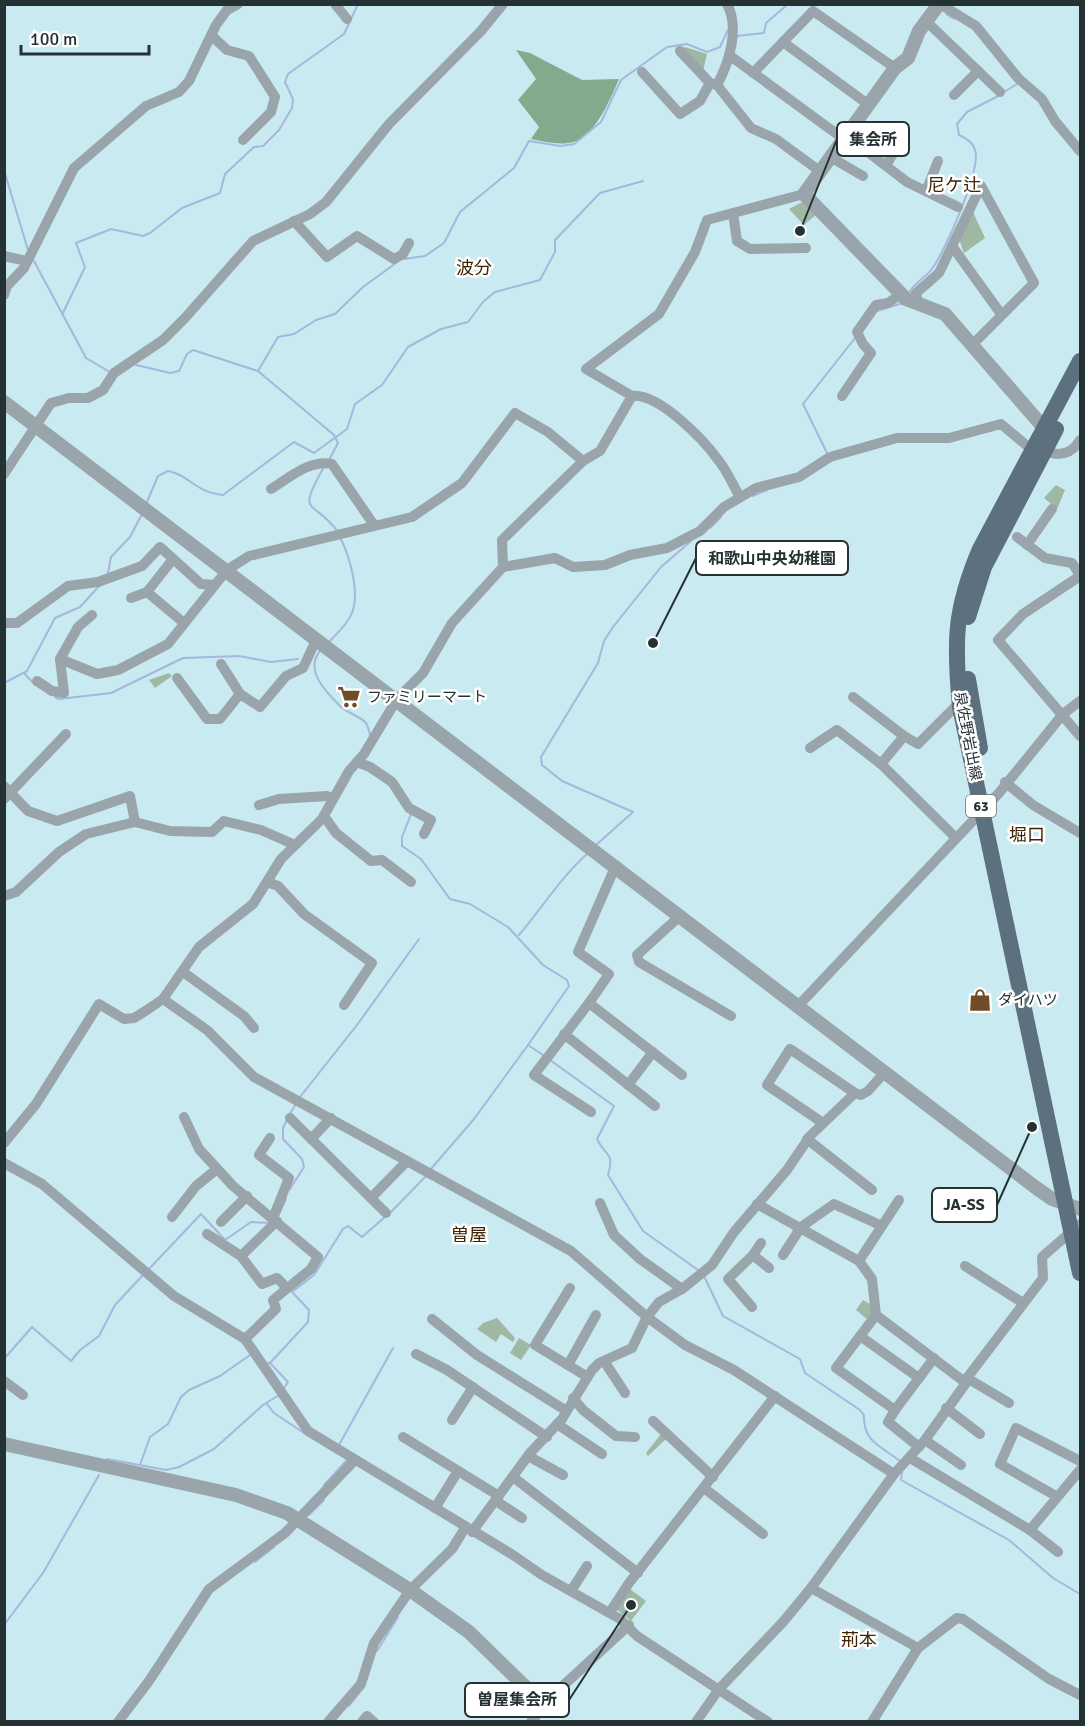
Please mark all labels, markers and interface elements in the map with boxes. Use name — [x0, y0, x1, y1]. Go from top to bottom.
scale bar — [21, 18, 148, 56]
text: 100 m — [30, 28, 77, 50]
callout: 集会所 — [837, 122, 909, 156]
text: 集会所 — [849, 130, 897, 150]
district label: 尼ケ辻 — [927, 174, 981, 196]
district label: 波分 — [456, 257, 492, 279]
callout: 和歌山中央幼稚園 — [696, 541, 848, 575]
text: 和歌山中央幼稚園 — [708, 549, 836, 569]
supermarket icon: ファミリーマート — [336, 684, 362, 710]
place label: ファミリーマート — [367, 688, 487, 706]
street label: 泉佐野岩出線 — [951, 690, 985, 782]
road number: 63 — [966, 795, 996, 817]
district label: 堀口 — [1009, 824, 1045, 846]
shop icon: ダイハツ — [967, 987, 993, 1013]
place label: ダイハツ — [998, 991, 1058, 1009]
callout: JA-SS — [932, 1188, 997, 1222]
text: JA-SS — [943, 1195, 985, 1215]
district label: 曽屋 — [451, 1224, 487, 1246]
district label: 荊本 — [841, 1629, 877, 1651]
callout: 曽屋集会所 — [465, 1683, 569, 1717]
text: 曽屋集会所 — [477, 1690, 557, 1710]

